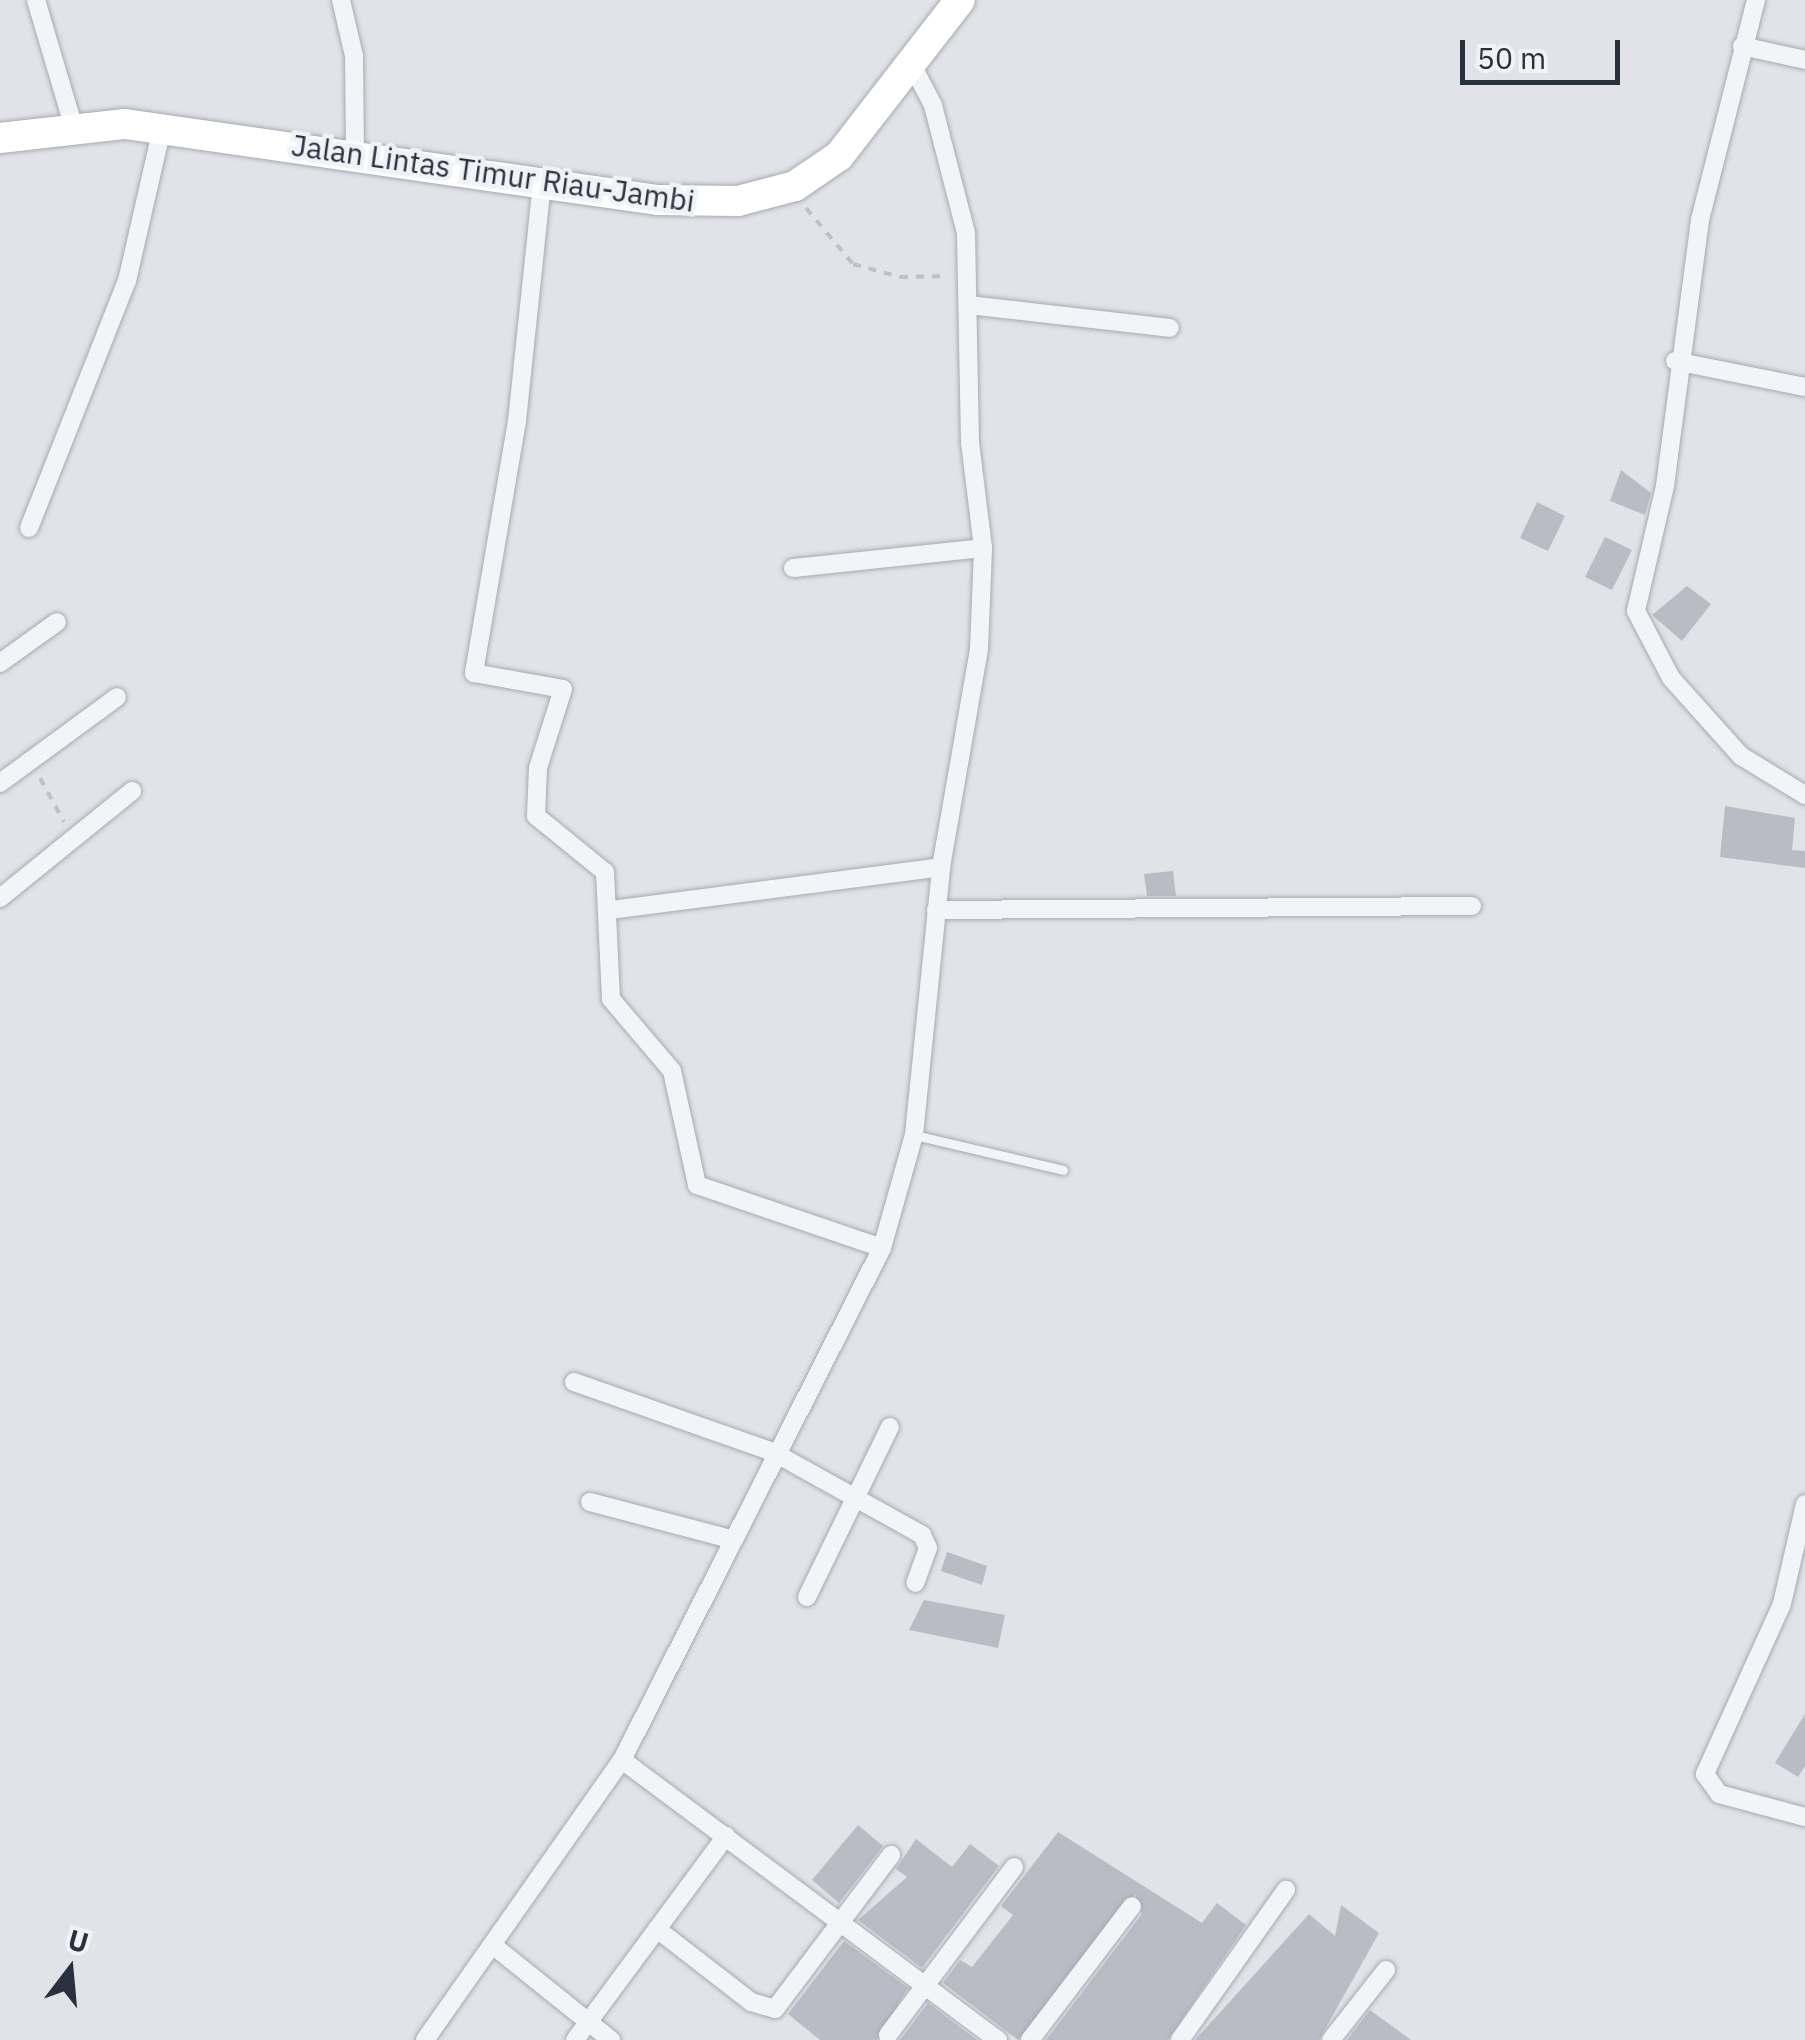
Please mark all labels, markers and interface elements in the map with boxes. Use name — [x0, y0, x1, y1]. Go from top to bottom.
scale bar — [1465, 20, 1625, 82]
text: 50 m — [1477, 38, 1546, 77]
street label: Jalan Lintas Timur Riau-Jambi — [289, 127, 697, 219]
north arrow — [20, 1920, 120, 2020]
text: U — [64, 1920, 93, 1961]

